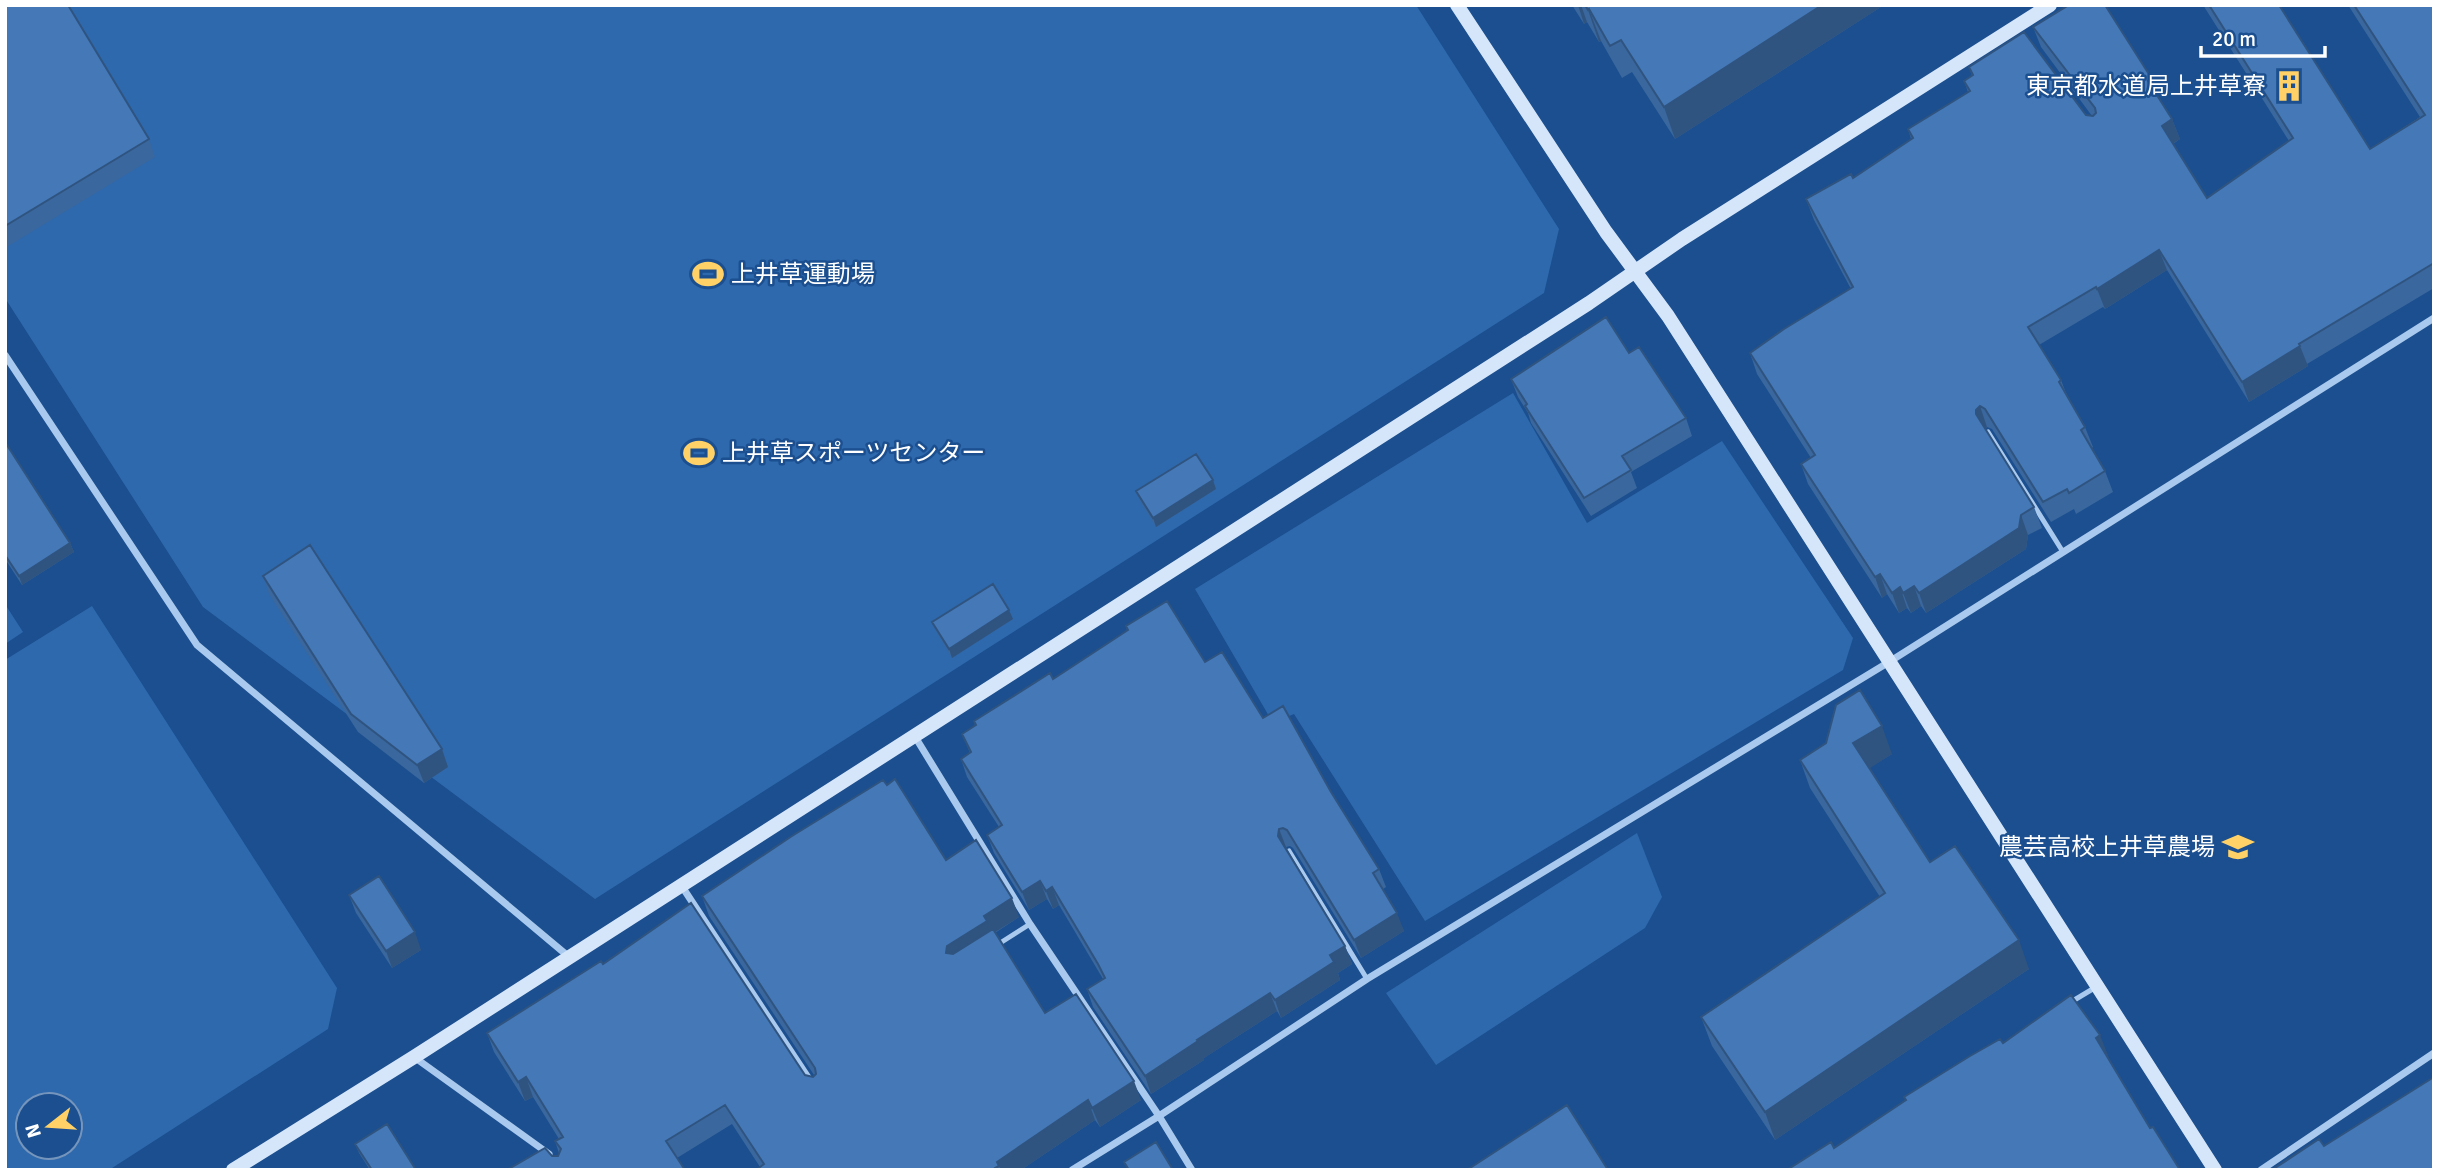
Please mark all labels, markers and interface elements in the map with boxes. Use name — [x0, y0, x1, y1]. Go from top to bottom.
scale bar — [2201, 14, 2325, 58]
text: 20 m — [2212, 26, 2256, 52]
building icon: 東京都水道局上井草寮 — [2272, 69, 2306, 103]
place label: 東京都水道局上井草寮 — [2026, 71, 2266, 101]
sports icon: 上井草運動場 — [691, 257, 725, 291]
place label: 上井草運動場 — [731, 259, 875, 289]
sports icon: 上井草スポーツセンター — [682, 436, 716, 470]
place label: 上井草スポーツセンター — [722, 438, 986, 468]
school or university icon: 農芸高校上井草農場 — [2221, 830, 2255, 864]
place label: 農芸高校上井草農場 — [1999, 832, 2215, 862]
north arrow — [14, 1091, 84, 1161]
text: N — [20, 1121, 47, 1141]

